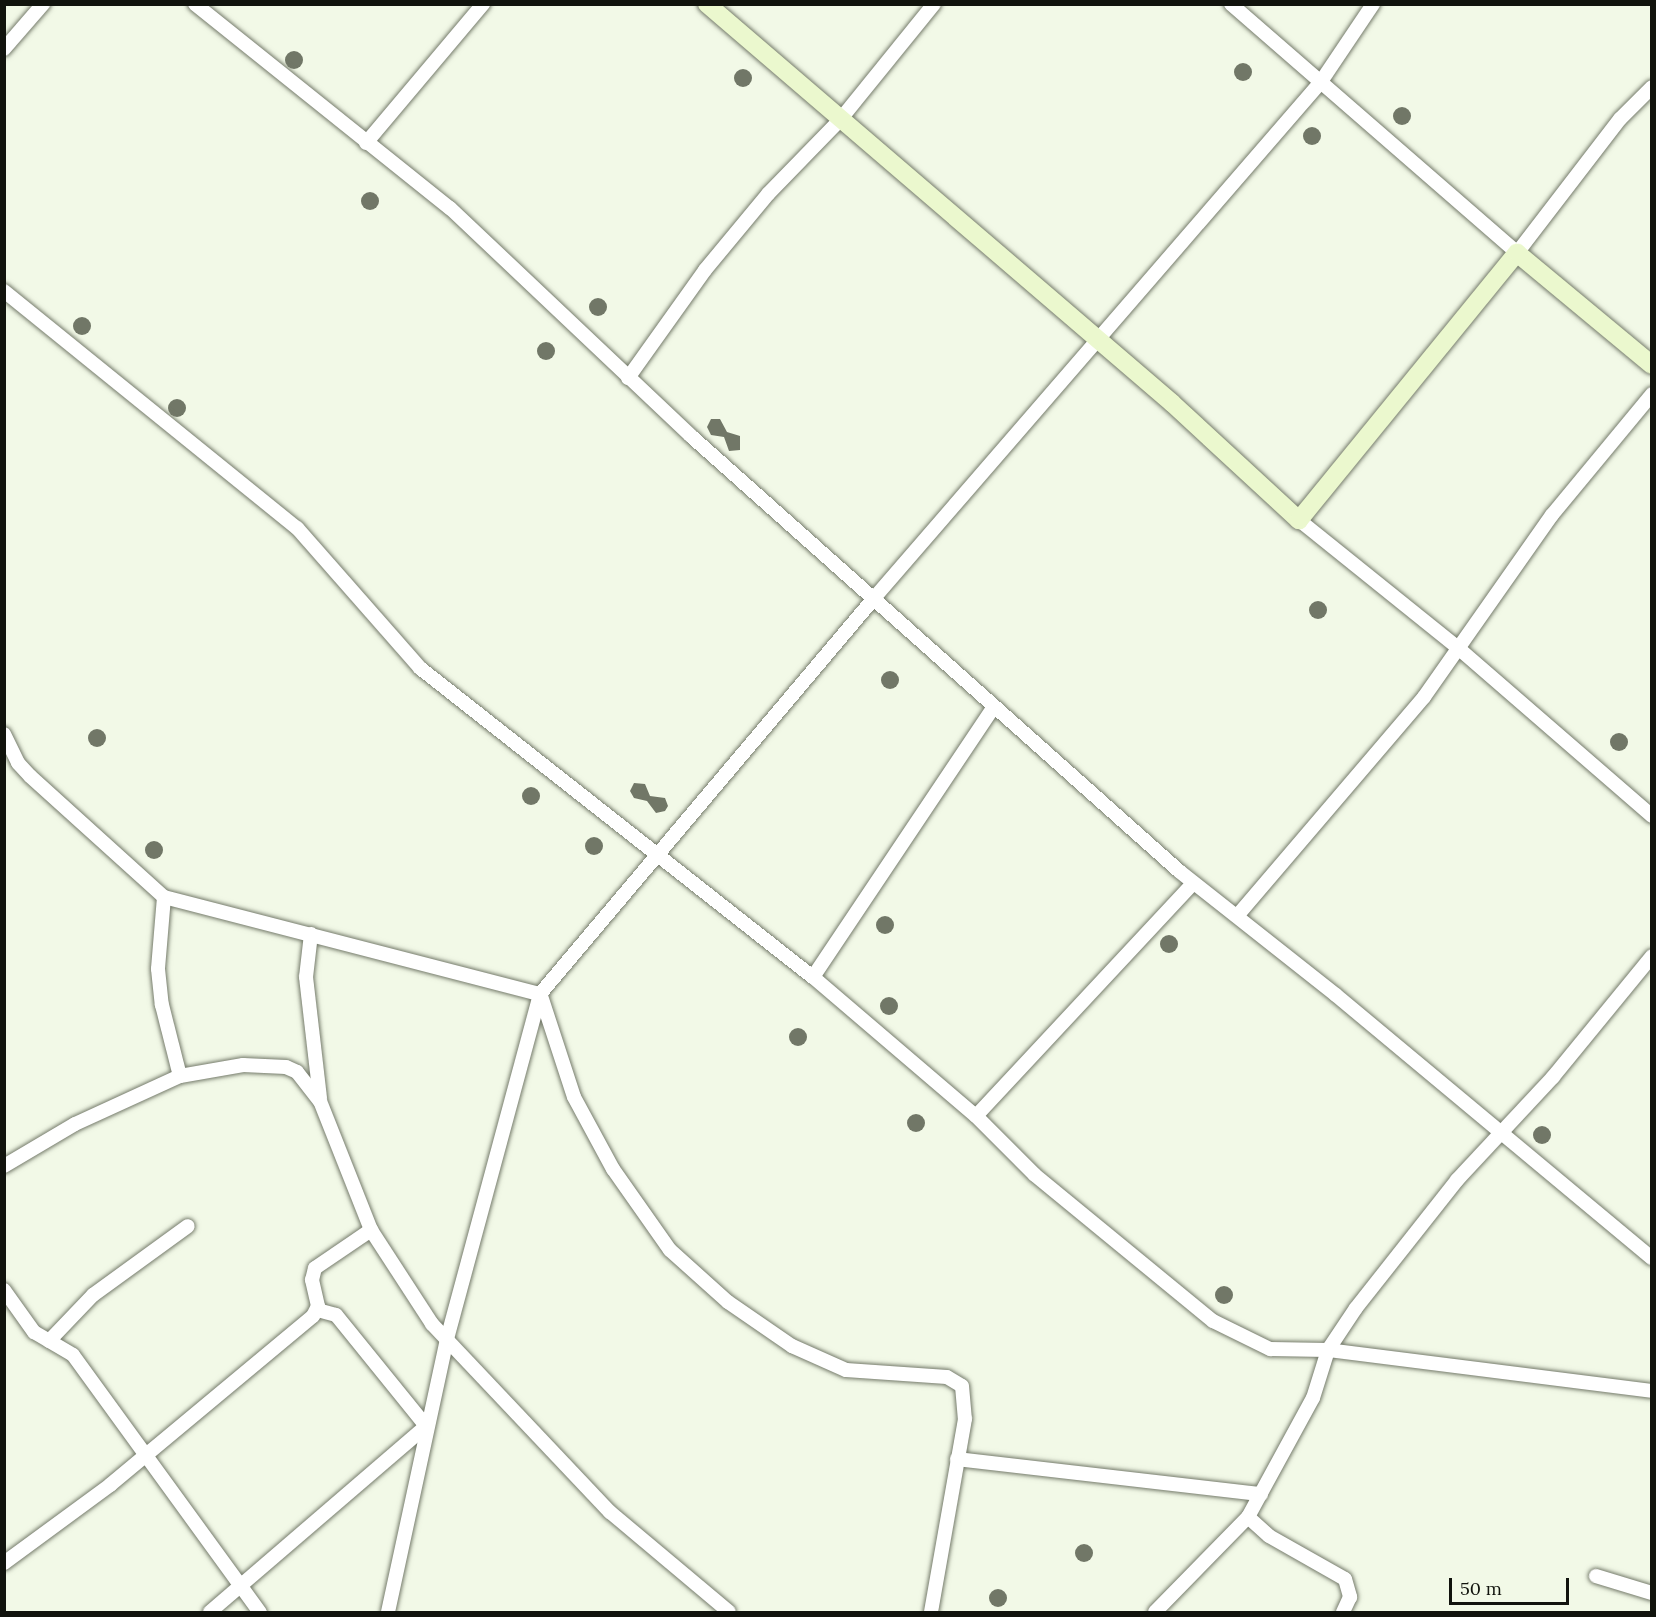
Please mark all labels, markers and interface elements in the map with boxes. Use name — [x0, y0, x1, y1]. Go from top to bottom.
scale bar — [1452, 1566, 1572, 1604]
text: 50 m — [1460, 1577, 1502, 1600]

